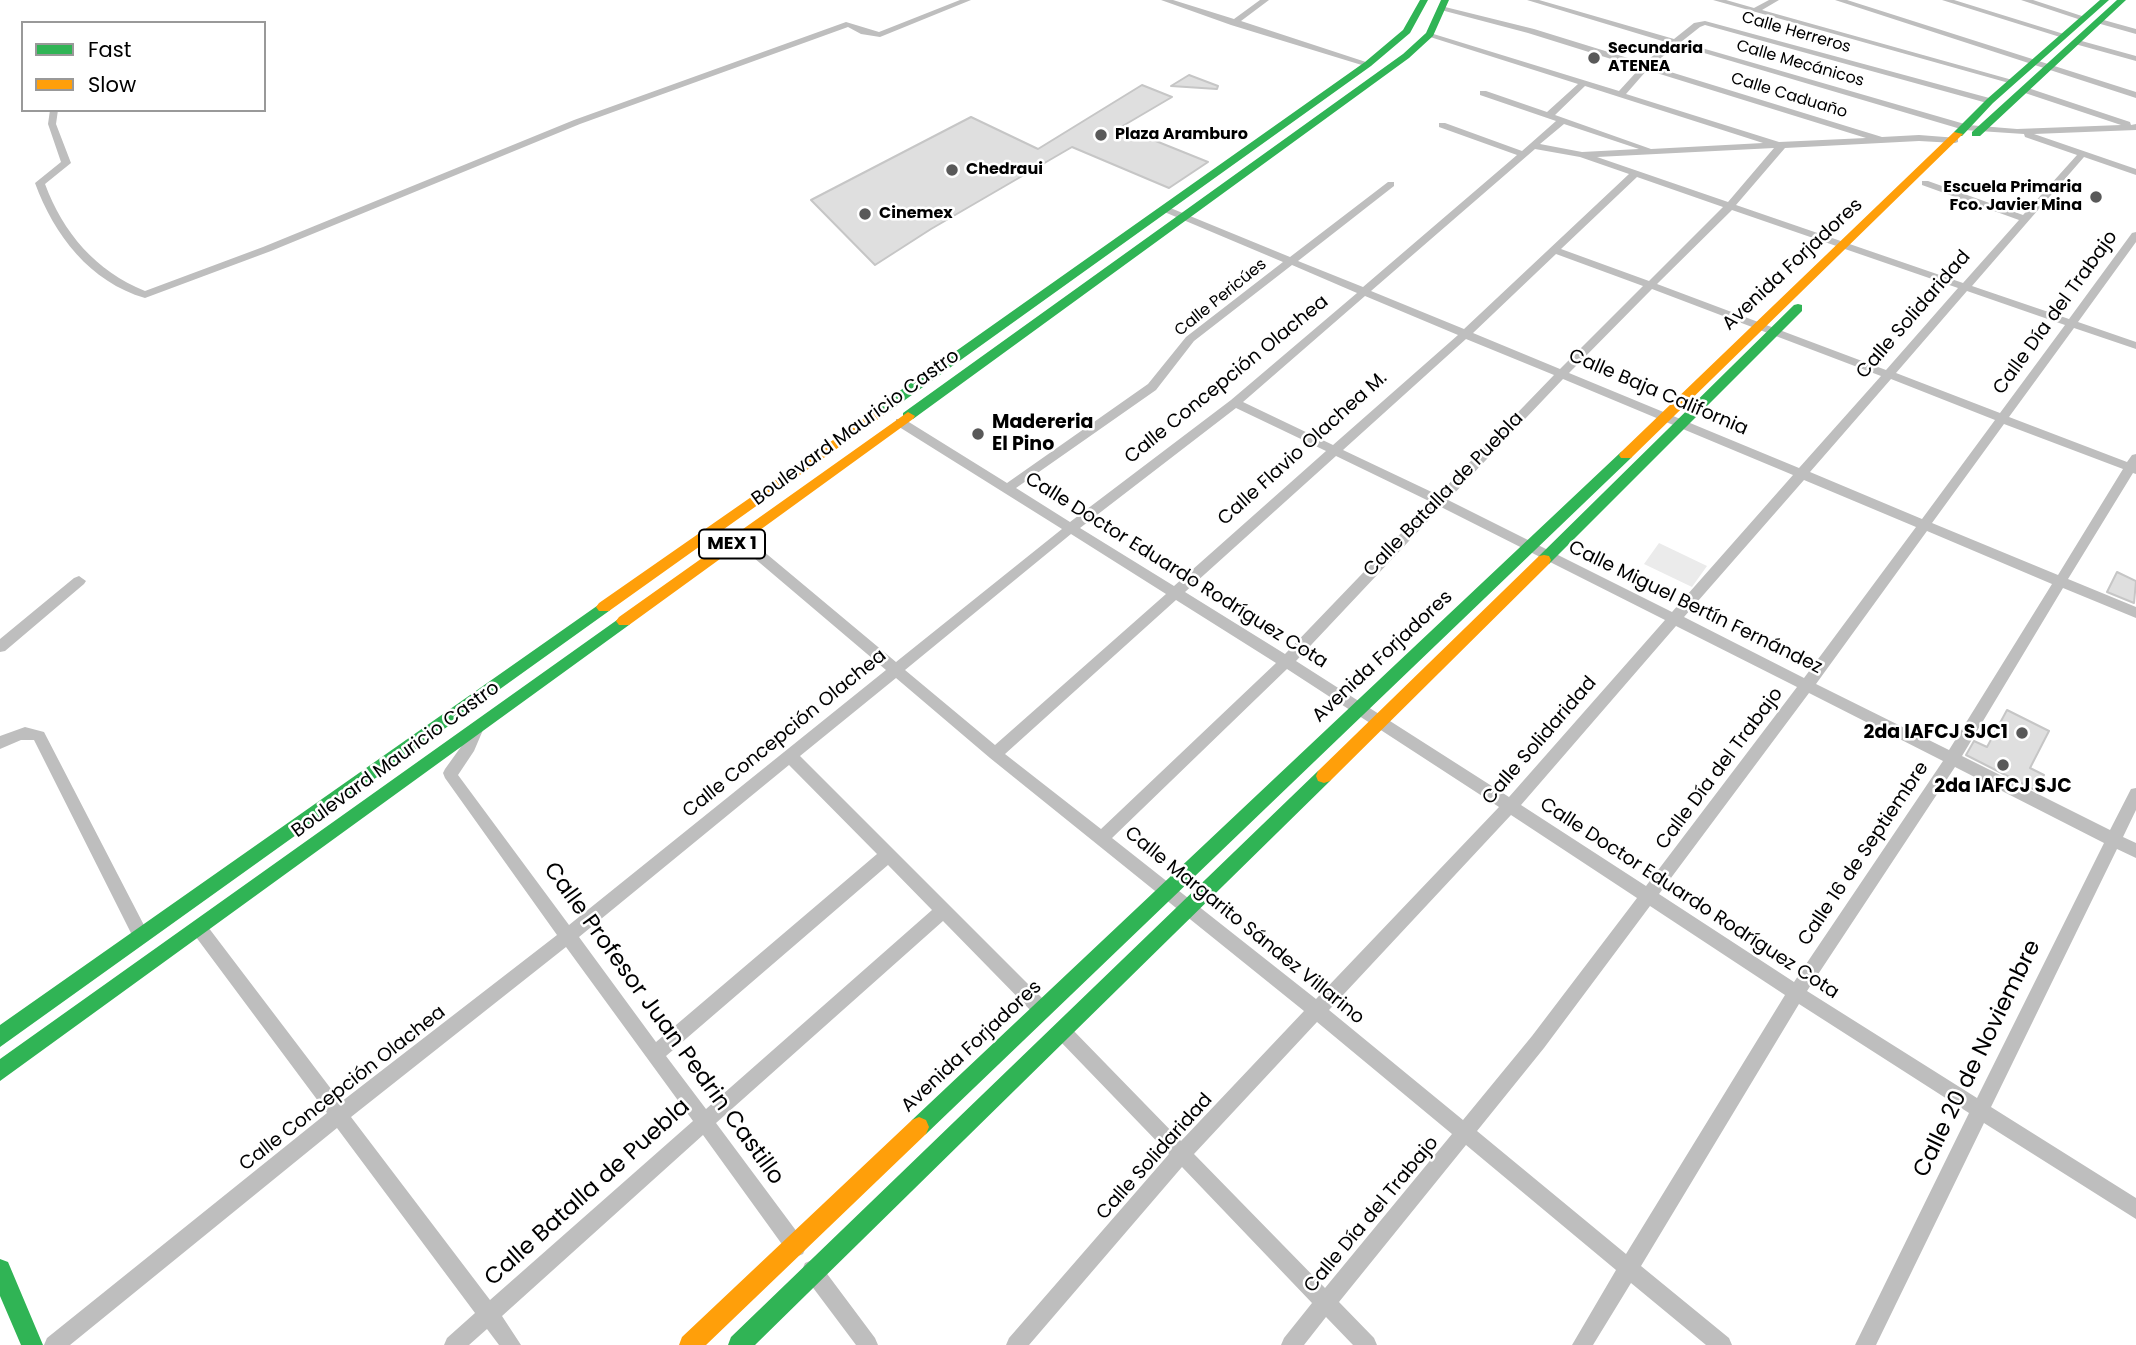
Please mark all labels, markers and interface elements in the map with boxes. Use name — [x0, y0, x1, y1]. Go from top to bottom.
street label: Calle Herreros — [1739, 8, 1853, 58]
legend — [21, 21, 266, 112]
text: Fast — [88, 35, 131, 64]
street label: Calle Mecánicos — [1734, 37, 1866, 91]
place label: Secundaria ATENEA — [1608, 39, 1703, 77]
marker: Secundaria ATENEA — [1586, 50, 1602, 66]
street label: Calle Caduaño — [1728, 69, 1850, 123]
text: Slow — [88, 70, 136, 99]
place label: Plaza Aramburo — [1115, 125, 1248, 145]
marker: Plaza Aramburo — [1093, 127, 1109, 143]
place label: Chedraui — [966, 160, 1043, 180]
marker: Chedraui — [944, 162, 960, 178]
place label: Escuela Primaria Fco. Javier Mina — [1943, 178, 2082, 216]
marker: Escuela Primaria Fco. Javier Mina — [2088, 189, 2104, 205]
street label: Avenida Forjadores — [1718, 194, 1868, 336]
place label: Cinemex — [879, 204, 953, 224]
marker: Cinemex — [857, 206, 873, 222]
street label: Calle Día del Trabajo — [1989, 227, 2123, 399]
street label: Calle Solidaridad — [1852, 246, 1976, 384]
street label: Calle Pericúes — [1171, 255, 1271, 341]
street label: Calle Concepción Olachea — [1121, 291, 1333, 469]
street label: Boulevard Mauricio Castro — [748, 345, 964, 511]
street label: Calle Baja California — [1565, 345, 1751, 441]
street label: Calle Flavio Olachea M. — [1214, 367, 1392, 531]
street label: Calle Batalla de Puebla — [1359, 408, 1529, 582]
place label: Madereria El Pino — [992, 412, 1093, 456]
marker: Madereria El Pino — [970, 426, 986, 442]
street label: Calle Doctor Eduardo Rodríguez Cota — [1021, 468, 1331, 674]
road number: MEX 1 — [699, 530, 765, 558]
street label: Calle Miguel Bertín Fernández — [1564, 536, 1826, 680]
street label: Avenida Forjadores — [1308, 586, 1458, 728]
street label: Calle Concepción Olachea — [679, 645, 891, 823]
street label: Calle Solidaridad — [1478, 672, 1602, 810]
street label: Boulevard Mauricio Castro — [288, 677, 504, 843]
street label: Calle Día del Trabajo — [1652, 684, 1788, 854]
place label: 2da IAFCJ SJC1 — [1864, 722, 2008, 744]
marker: 2da IAFCJ SJC1 — [2014, 725, 2030, 741]
marker: 2da IAFCJ SJC — [1995, 757, 2011, 773]
street label: Calle 16 de Septiembre — [1794, 758, 1934, 950]
place label: 2da IAFCJ SJC — [1934, 776, 2072, 798]
street label: Calle Doctor Eduardo Rodríguez Cota — [1535, 794, 1843, 1004]
street label: Calle Margarito Sández Villarino — [1120, 822, 1368, 1030]
street label: Calle Profesor Juan Pedrin Castillo — [537, 857, 789, 1191]
street label: Calle 20 de Noviembre — [1908, 936, 2048, 1182]
street label: Avenida Forjadores — [897, 976, 1047, 1118]
street label: Calle Concepción Olachea — [235, 1001, 451, 1177]
street label: Calle Solidaridad — [1092, 1089, 1218, 1225]
street label: Calle Batalla de Puebla — [480, 1094, 696, 1292]
street label: Calle Día del Trabajo — [1300, 1132, 1444, 1298]

